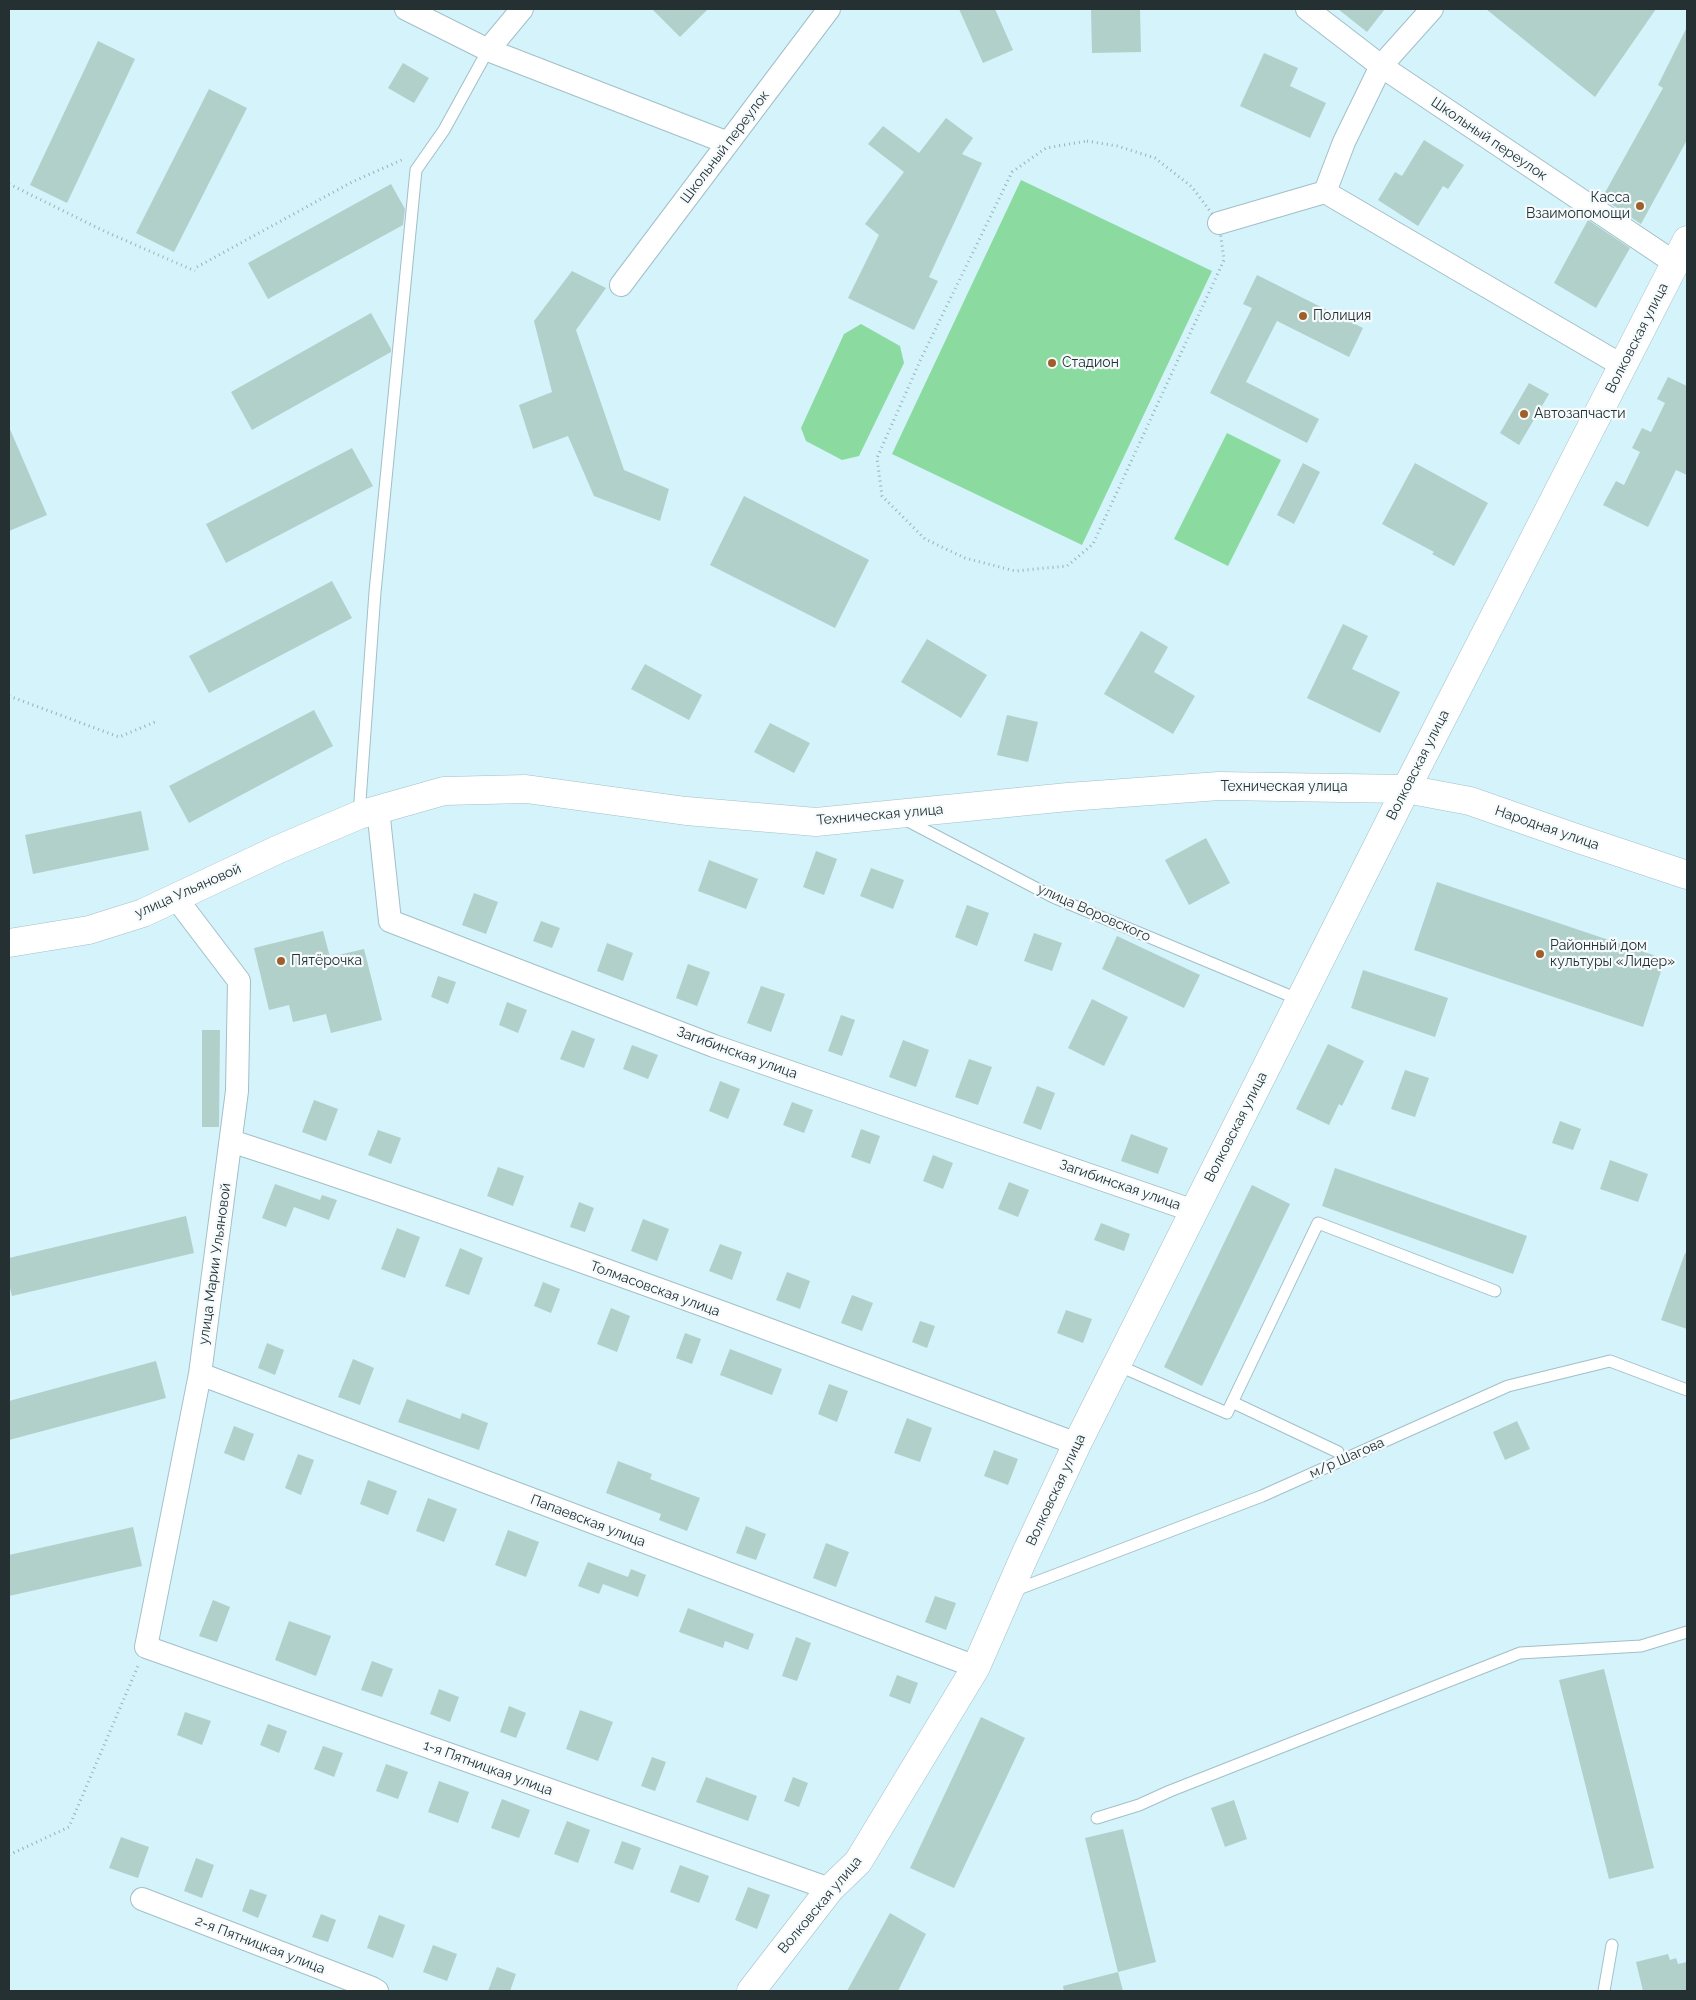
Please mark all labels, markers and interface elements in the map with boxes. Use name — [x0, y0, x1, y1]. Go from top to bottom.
street label: Школьный переулок — [677, 87, 773, 207]
street label: Школьный переулок — [1428, 94, 1550, 184]
place label: Касса Взаимопомощи — [1526, 190, 1630, 222]
marker: Касса Взаимопомощи — [1634, 200, 1646, 212]
street label: Волковская улица — [1602, 280, 1672, 396]
place label: Полиция — [1313, 308, 1371, 324]
marker: Полиция — [1297, 310, 1309, 322]
place label: Стадион — [1062, 355, 1119, 371]
marker: Стадион — [1046, 357, 1058, 369]
place label: Автозапчасти — [1534, 406, 1626, 422]
marker: Автозапчасти — [1518, 408, 1530, 420]
street label: Волковская улица — [1383, 707, 1453, 823]
street label: Техническая улица — [1220, 779, 1348, 795]
street label: Техническая улица — [816, 801, 944, 829]
street label: Народная улица — [1493, 802, 1601, 854]
street label: улица Ульяновой — [132, 860, 244, 922]
street label: улица Воровского — [1035, 880, 1153, 946]
place label: Районный дом культуры «Лидер» — [1550, 938, 1675, 970]
marker: Районный дом культуры «Лидер» — [1534, 948, 1546, 960]
place label: Пятёрочка — [291, 953, 362, 969]
marker: Пятёрочка — [275, 955, 287, 967]
street label: Загибинская улица — [674, 1023, 800, 1083]
street label: Волковская улица — [1201, 1069, 1271, 1185]
street label: Загибинская улица — [1057, 1156, 1183, 1214]
street label: улица Марии Ульяновой — [195, 1182, 235, 1346]
street label: Толмасовская улица — [588, 1258, 722, 1320]
street label: Волковская улица — [1023, 1431, 1089, 1549]
street label: м/р Шагова — [1307, 1434, 1387, 1482]
street label: Папаевская улица — [528, 1491, 648, 1551]
street label: 1-я Пятницкая улица — [421, 1737, 555, 1799]
street label: Волковская улица — [775, 1853, 865, 1957]
street label: 2-я Пятницкая улица — [193, 1912, 327, 1978]

